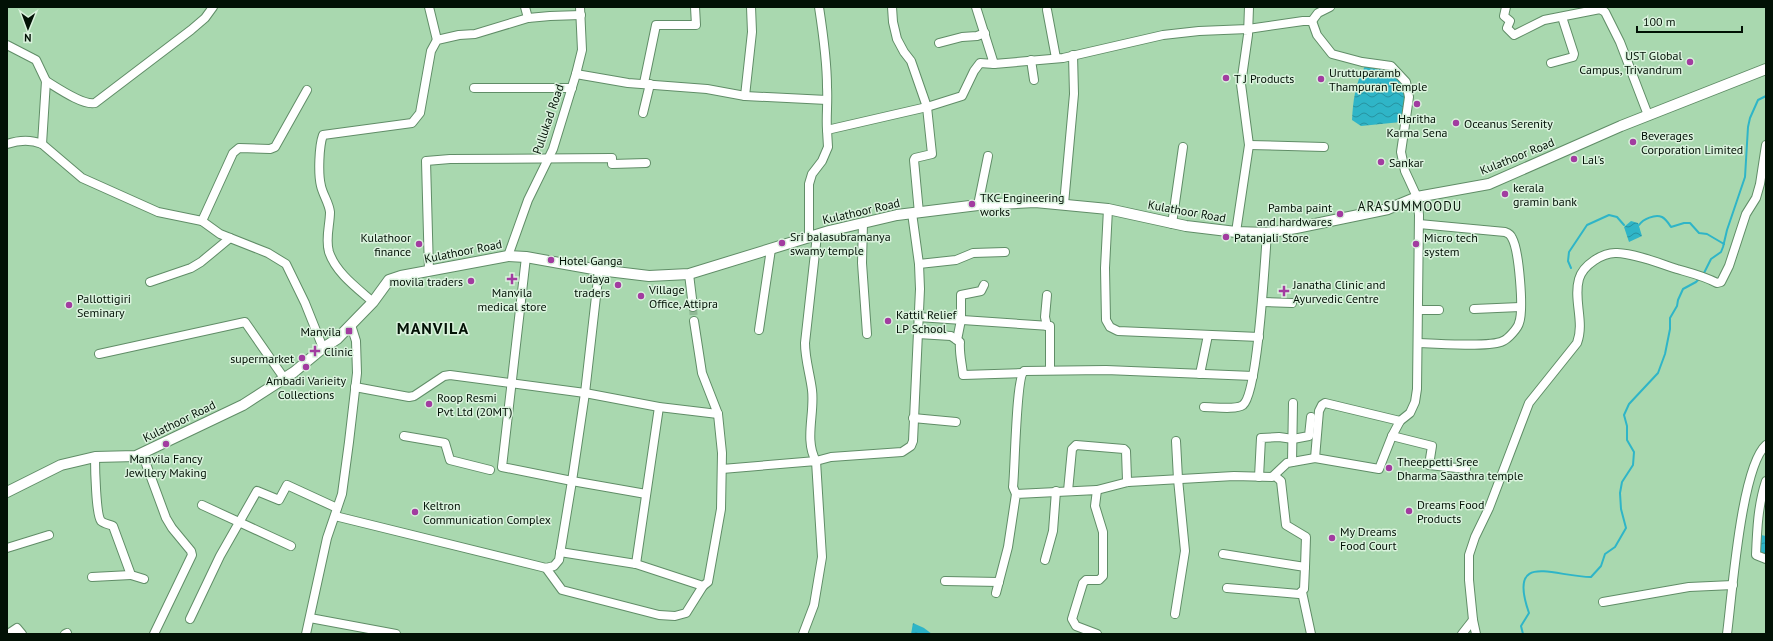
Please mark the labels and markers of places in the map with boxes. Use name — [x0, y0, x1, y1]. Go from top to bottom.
place label: UST Global Campus, Trivandrum — [1579, 48, 1682, 77]
marker: UST Global Campus, Trivandrum — [1685, 57, 1695, 67]
place label: Uruttuparamb Thampuran Temple — [1329, 65, 1427, 94]
place label: T J Products — [1234, 71, 1294, 86]
marker: T J Products — [1221, 73, 1231, 83]
marker: Uruttuparamb Thampuran Temple — [1316, 74, 1326, 84]
marker: Haritha Karma Sena — [1412, 99, 1422, 109]
place label: Haritha Karma Sena — [1387, 111, 1447, 140]
place label: Oceanus Serenity — [1464, 116, 1553, 131]
marker: Oceanus Serenity — [1451, 118, 1461, 128]
place label: Beverages Corporation Limited — [1641, 128, 1743, 157]
marker: Beverages Corporation Limited — [1628, 137, 1638, 147]
place label: Lal's — [1582, 152, 1604, 167]
marker: Lal's — [1569, 154, 1579, 164]
place label: Sankar — [1389, 155, 1424, 170]
marker: Sankar — [1376, 157, 1386, 167]
place label: kerala gramin bank — [1513, 180, 1577, 209]
marker: kerala gramin bank — [1500, 189, 1510, 199]
place label: TKC Engineering works — [980, 190, 1065, 219]
marker: TKC Engineering works — [967, 199, 977, 209]
place label: Pamba paint and hardwares — [1257, 200, 1332, 229]
marker: Pamba paint and hardwares — [1335, 209, 1345, 219]
place label: Sri balasubramanya swamy temple — [790, 229, 891, 258]
place label: Kulathoor finance — [361, 230, 411, 259]
place label: Patanjali Store — [1234, 230, 1309, 245]
place label: Micro tech system — [1424, 230, 1478, 259]
marker: Patanjali Store — [1221, 232, 1231, 242]
marker: Sri balasubramanya swamy temple — [777, 238, 787, 248]
marker: Kulathoor finance — [414, 239, 424, 249]
marker: Micro tech system — [1411, 239, 1421, 249]
place label: Hotel Ganga — [559, 253, 623, 268]
marker: Hotel Ganga — [546, 255, 556, 265]
place label: udaya traders — [574, 271, 610, 300]
place label: movila traders — [390, 274, 463, 289]
marker: Manvila medical store — [507, 274, 517, 284]
marker: movila traders — [466, 276, 476, 286]
place label: Janatha Clinic and Ayurvedic Centre — [1292, 277, 1385, 306]
marker: udaya traders — [613, 280, 623, 290]
place label: Village Office, Attipra — [648, 282, 718, 311]
place label: Manvila medical store — [477, 285, 547, 314]
marker: Janatha Clinic and Ayurvedic Centre — [1278, 285, 1290, 297]
place label: Pallottigiri Seminary — [77, 291, 131, 320]
marker: Village Office, Attipra — [636, 291, 646, 301]
marker: Pallottigiri Seminary — [64, 300, 74, 310]
place label: Kattil Relief LP School — [896, 307, 957, 336]
marker: Kattil Relief LP School — [883, 316, 893, 326]
place label: Manvila — [301, 324, 341, 339]
marker: Manvila — [344, 326, 354, 336]
place label: Clinic — [324, 344, 353, 359]
marker: Clinic — [309, 345, 321, 357]
place label: supermarket — [230, 351, 294, 366]
marker: supermarket — [297, 353, 307, 363]
marker: Ambadi Varieity Collections — [301, 362, 311, 372]
place label: Ambadi Varieity Collections — [266, 373, 346, 402]
place label: Roop Resmi Pvt Ltd (20MT) — [437, 390, 512, 419]
marker: Roop Resmi Pvt Ltd (20MT) — [424, 399, 434, 409]
marker: Manvila Fancy Jewllery Making — [161, 439, 171, 449]
place label: Manvila Fancy Jewllery Making — [124, 451, 207, 480]
place label: Theeppetti Sree Dharma Saasthra temple — [1397, 454, 1523, 483]
marker: Theeppetti Sree Dharma Saasthra temple — [1384, 463, 1394, 473]
place label: Dreams Food Products — [1417, 497, 1485, 526]
place label: Keltron Communication Complex — [423, 498, 551, 527]
marker: Dreams Food Products — [1404, 506, 1414, 516]
marker: Keltron Communication Complex — [410, 507, 420, 517]
place label: My Dreams Food Court — [1340, 524, 1397, 553]
marker: My Dreams Food Court — [1327, 533, 1337, 543]

